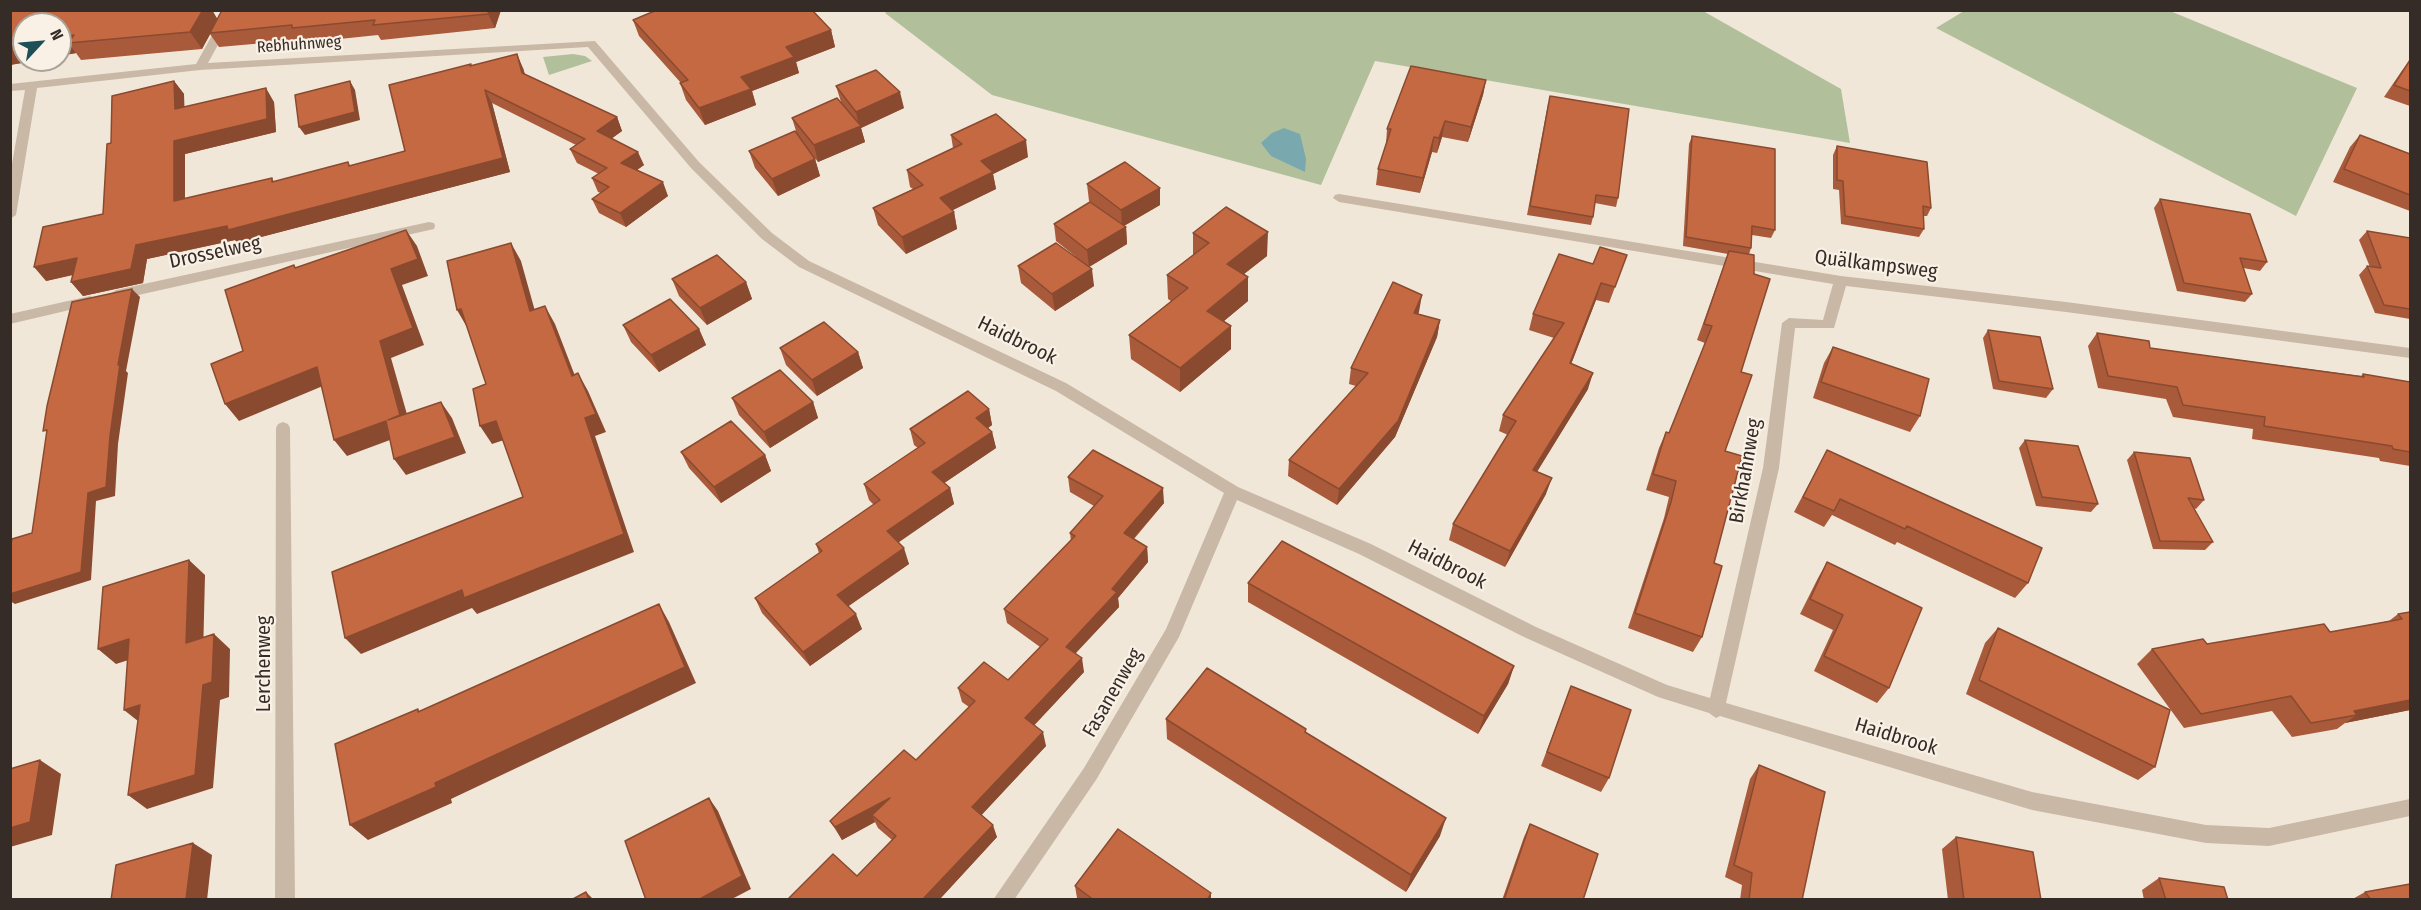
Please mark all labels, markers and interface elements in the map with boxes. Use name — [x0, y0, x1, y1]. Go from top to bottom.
north arrow — [12, 12, 72, 72]
text: N — [46, 26, 67, 43]
street label: Rebhuhnweg — [256, 32, 342, 58]
street label: Drosselweg — [167, 232, 263, 274]
street label: Quälkampsweg — [1813, 246, 1939, 284]
street label: Haidbrook — [973, 312, 1061, 370]
street label: Birkhahnweg — [1725, 417, 1767, 525]
street label: Haidbrook — [1404, 535, 1490, 595]
street label: Lerchenweg — [252, 616, 276, 712]
street label: Fasanenweg — [1078, 644, 1148, 742]
street label: Haidbrook — [1852, 713, 1940, 761]

